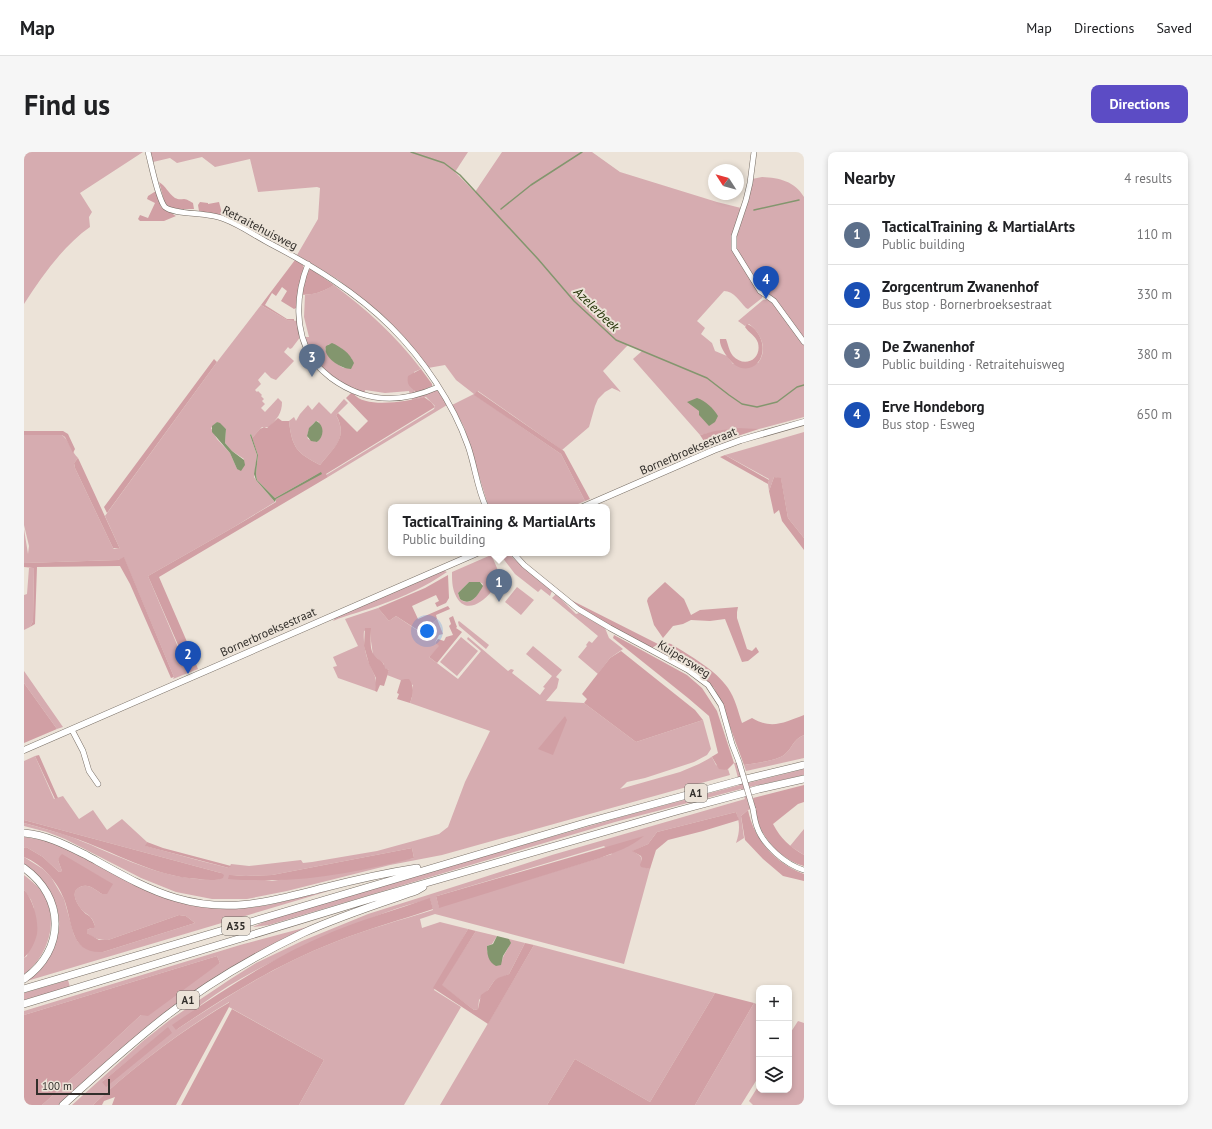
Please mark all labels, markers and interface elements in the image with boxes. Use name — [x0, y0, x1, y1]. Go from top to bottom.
text: Map — [20, 16, 55, 40]
text: Map — [1026, 19, 1052, 37]
text: Directions — [1074, 19, 1134, 37]
text: Saved — [1156, 19, 1192, 37]
button: Directions — [1091, 85, 1188, 123]
text: Find us — [24, 86, 110, 123]
north arrow — [708, 164, 744, 200]
text: Nearby — [844, 167, 895, 189]
text: 4 results — [1124, 170, 1172, 187]
street label: Retraitehuisweg — [220, 202, 300, 253]
text: TacticalTraining & MartialArts — [882, 217, 1075, 236]
text: 1 — [853, 226, 861, 243]
text: 110 m — [1137, 226, 1172, 243]
text: Public building — [882, 236, 965, 253]
pin: 4 — [753, 266, 779, 299]
text: Zorgcentrum Zwanenhof — [882, 277, 1038, 296]
water label: Azelerbeek — [570, 283, 624, 336]
text: 2 — [853, 286, 861, 303]
text: 330 m — [1137, 286, 1172, 303]
text: Bus stop · Bornerbroeksestraat — [882, 296, 1052, 313]
text: De Zwanenhof — [882, 337, 974, 356]
pin: 3 — [299, 344, 325, 377]
text: 3 — [853, 346, 861, 363]
text: 380 m — [1137, 346, 1172, 363]
text: Public building · Retraitehuisweg — [882, 356, 1065, 373]
text: Erve Hondeborg — [882, 397, 985, 416]
text: 4 — [853, 406, 861, 423]
text: 650 m — [1137, 406, 1172, 423]
text: Bus stop · Esweg — [882, 416, 975, 433]
street label: Bornerbroeksestraat — [637, 423, 738, 478]
popup — [388, 504, 610, 556]
text: TacticalTraining & MartialArts — [402, 512, 596, 531]
text: Public building — [402, 531, 486, 548]
pin: 1 — [486, 569, 512, 602]
street label: Bornerbroeksestraat — [218, 604, 318, 659]
your location — [417, 621, 437, 641]
street label: Kuipersweg — [655, 636, 713, 681]
pin: 2 — [175, 641, 201, 674]
road number: A1 — [685, 784, 707, 802]
road number: A35 — [222, 917, 250, 935]
map controls — [756, 985, 792, 1093]
button: + — [756, 985, 792, 1021]
road number: A1 — [177, 991, 199, 1009]
button: − — [756, 1021, 792, 1057]
button: layers — [756, 1057, 792, 1093]
scale bar — [36, 1077, 110, 1096]
text: 100 m — [42, 1079, 72, 1093]

